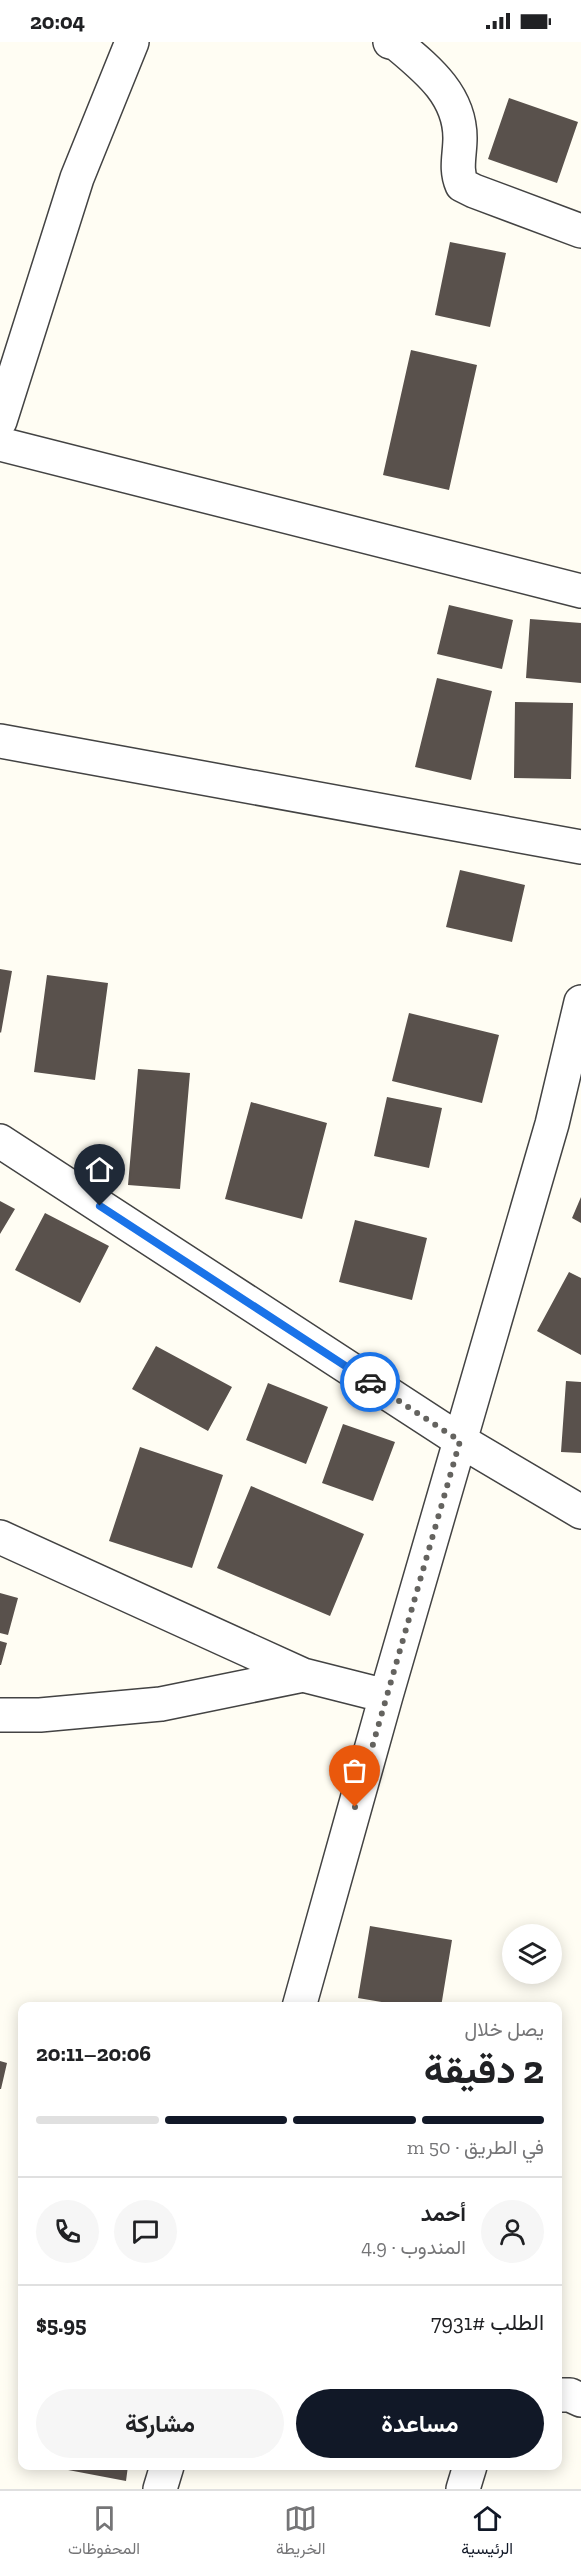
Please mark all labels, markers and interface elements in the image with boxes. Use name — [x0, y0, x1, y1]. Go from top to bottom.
text: 20:04 — [30, 8, 85, 35]
pin — [74, 1144, 125, 1206]
icon: home — [83, 1153, 116, 1186]
courier — [340, 1352, 400, 1412]
icon: car — [354, 1366, 387, 1399]
pin — [329, 1745, 380, 1807]
icon: bag — [338, 1754, 371, 1787]
map controls — [502, 1924, 562, 1984]
button: layers — [502, 1924, 562, 1984]
text: يصل خلال — [464, 2017, 544, 2041]
text: 20:06–20:11 — [36, 2040, 151, 2067]
text: 2 دقيقة — [424, 2046, 544, 2093]
text: في الطريق · 50 m — [407, 2135, 544, 2159]
button: phone — [36, 2200, 99, 2263]
button: chat — [114, 2200, 177, 2263]
text: أحمد — [421, 2200, 466, 2227]
button: person — [481, 2200, 544, 2263]
text: المندوب · 4.9 — [361, 2235, 466, 2259]
text: الطلب #7931 — [431, 2309, 544, 2336]
text: $5.95 — [36, 2311, 87, 2338]
button: مشاركة — [36, 2389, 284, 2458]
button: مساعدة — [296, 2389, 544, 2458]
tab: المحفوظات — [68, 2502, 140, 2563]
tab: الخريطة — [276, 2502, 325, 2563]
tab: الرئيسية — [461, 2502, 513, 2563]

